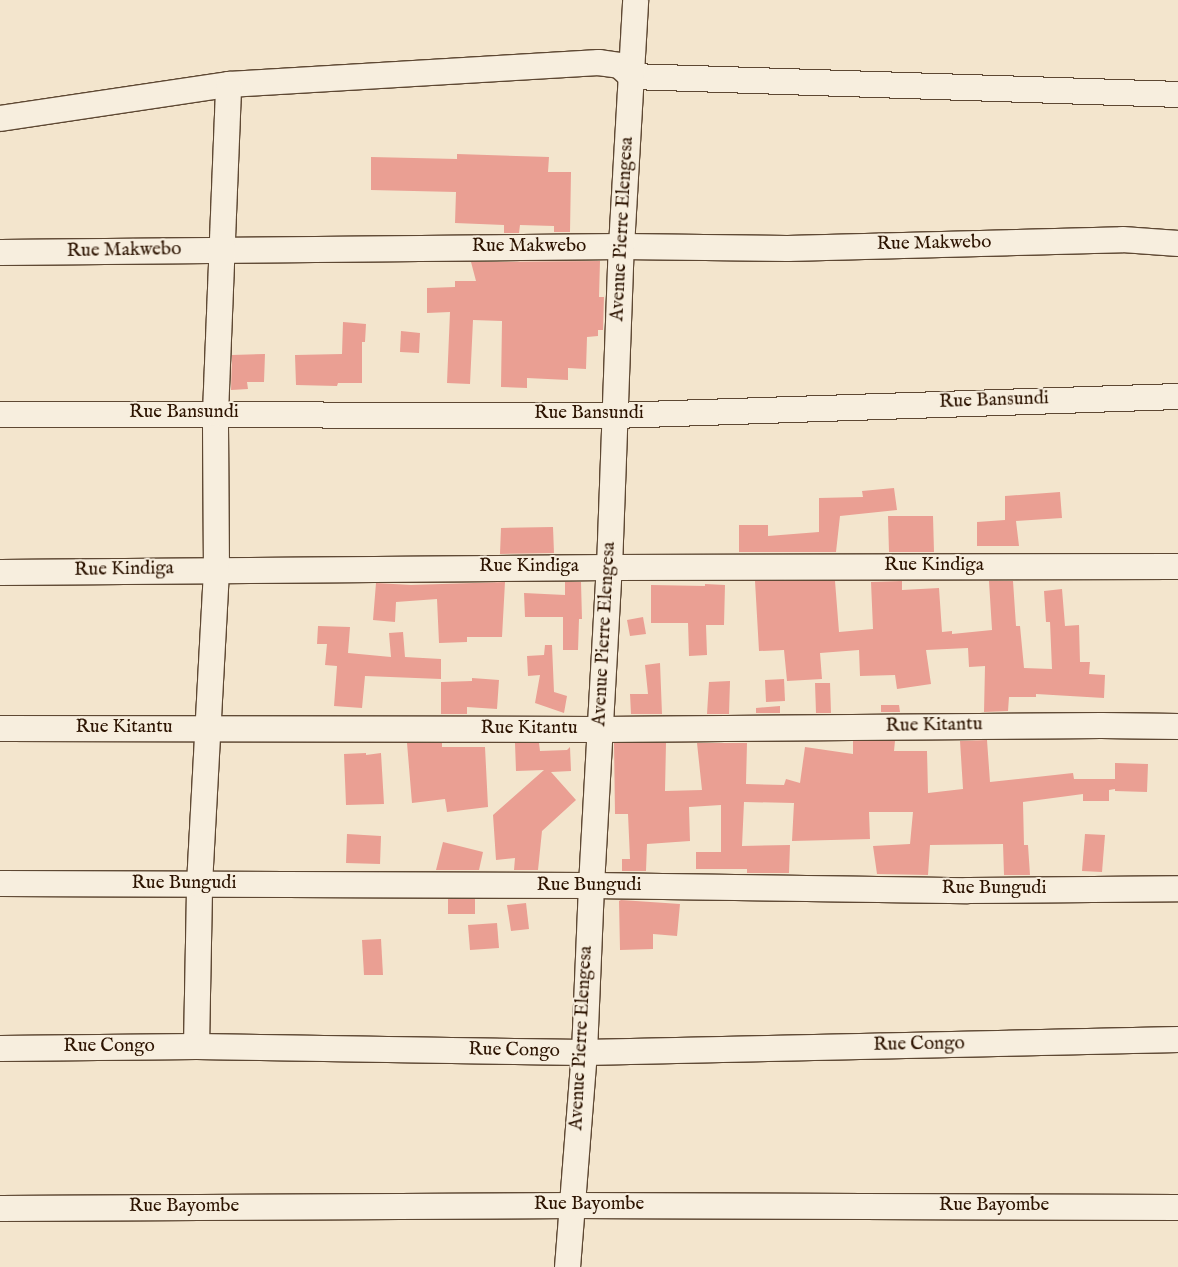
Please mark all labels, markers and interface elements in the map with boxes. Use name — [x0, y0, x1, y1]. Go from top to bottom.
street label: Avenue Pierre Elengesa — [607, 136, 639, 322]
street label: Rue Makwebo — [876, 232, 992, 256]
street label: Rue Makwebo — [472, 236, 586, 258]
street label: Rue Makwebo — [66, 239, 182, 263]
street label: Rue Bansundi — [939, 388, 1049, 414]
street label: Rue Bansundi — [129, 402, 239, 424]
street label: Rue Bansundi — [534, 403, 644, 425]
street label: Avenue Pierre Elengesa — [589, 541, 621, 727]
street label: Rue Kindiga — [884, 555, 984, 577]
street label: Rue Kindiga — [479, 556, 579, 578]
street label: Rue Kindiga — [74, 558, 174, 582]
street label: Rue Kitantu — [885, 714, 983, 738]
street label: Rue Kitantu — [75, 717, 173, 739]
street label: Rue Kitantu — [480, 718, 578, 740]
street label: Rue Bungudi — [131, 873, 237, 895]
street label: Rue Bungudi — [536, 875, 642, 897]
street label: Rue Bungudi — [941, 878, 1047, 900]
street label: Avenue Pierre Elengesa — [566, 945, 598, 1131]
street label: Rue Congo — [873, 1033, 965, 1057]
street label: Rue Congo — [63, 1036, 155, 1058]
street label: Rue Congo — [468, 1039, 560, 1063]
street label: Rue Bayombe — [534, 1194, 644, 1216]
street label: Rue Bayombe — [939, 1195, 1049, 1217]
street label: Rue Bayombe — [129, 1196, 239, 1218]

